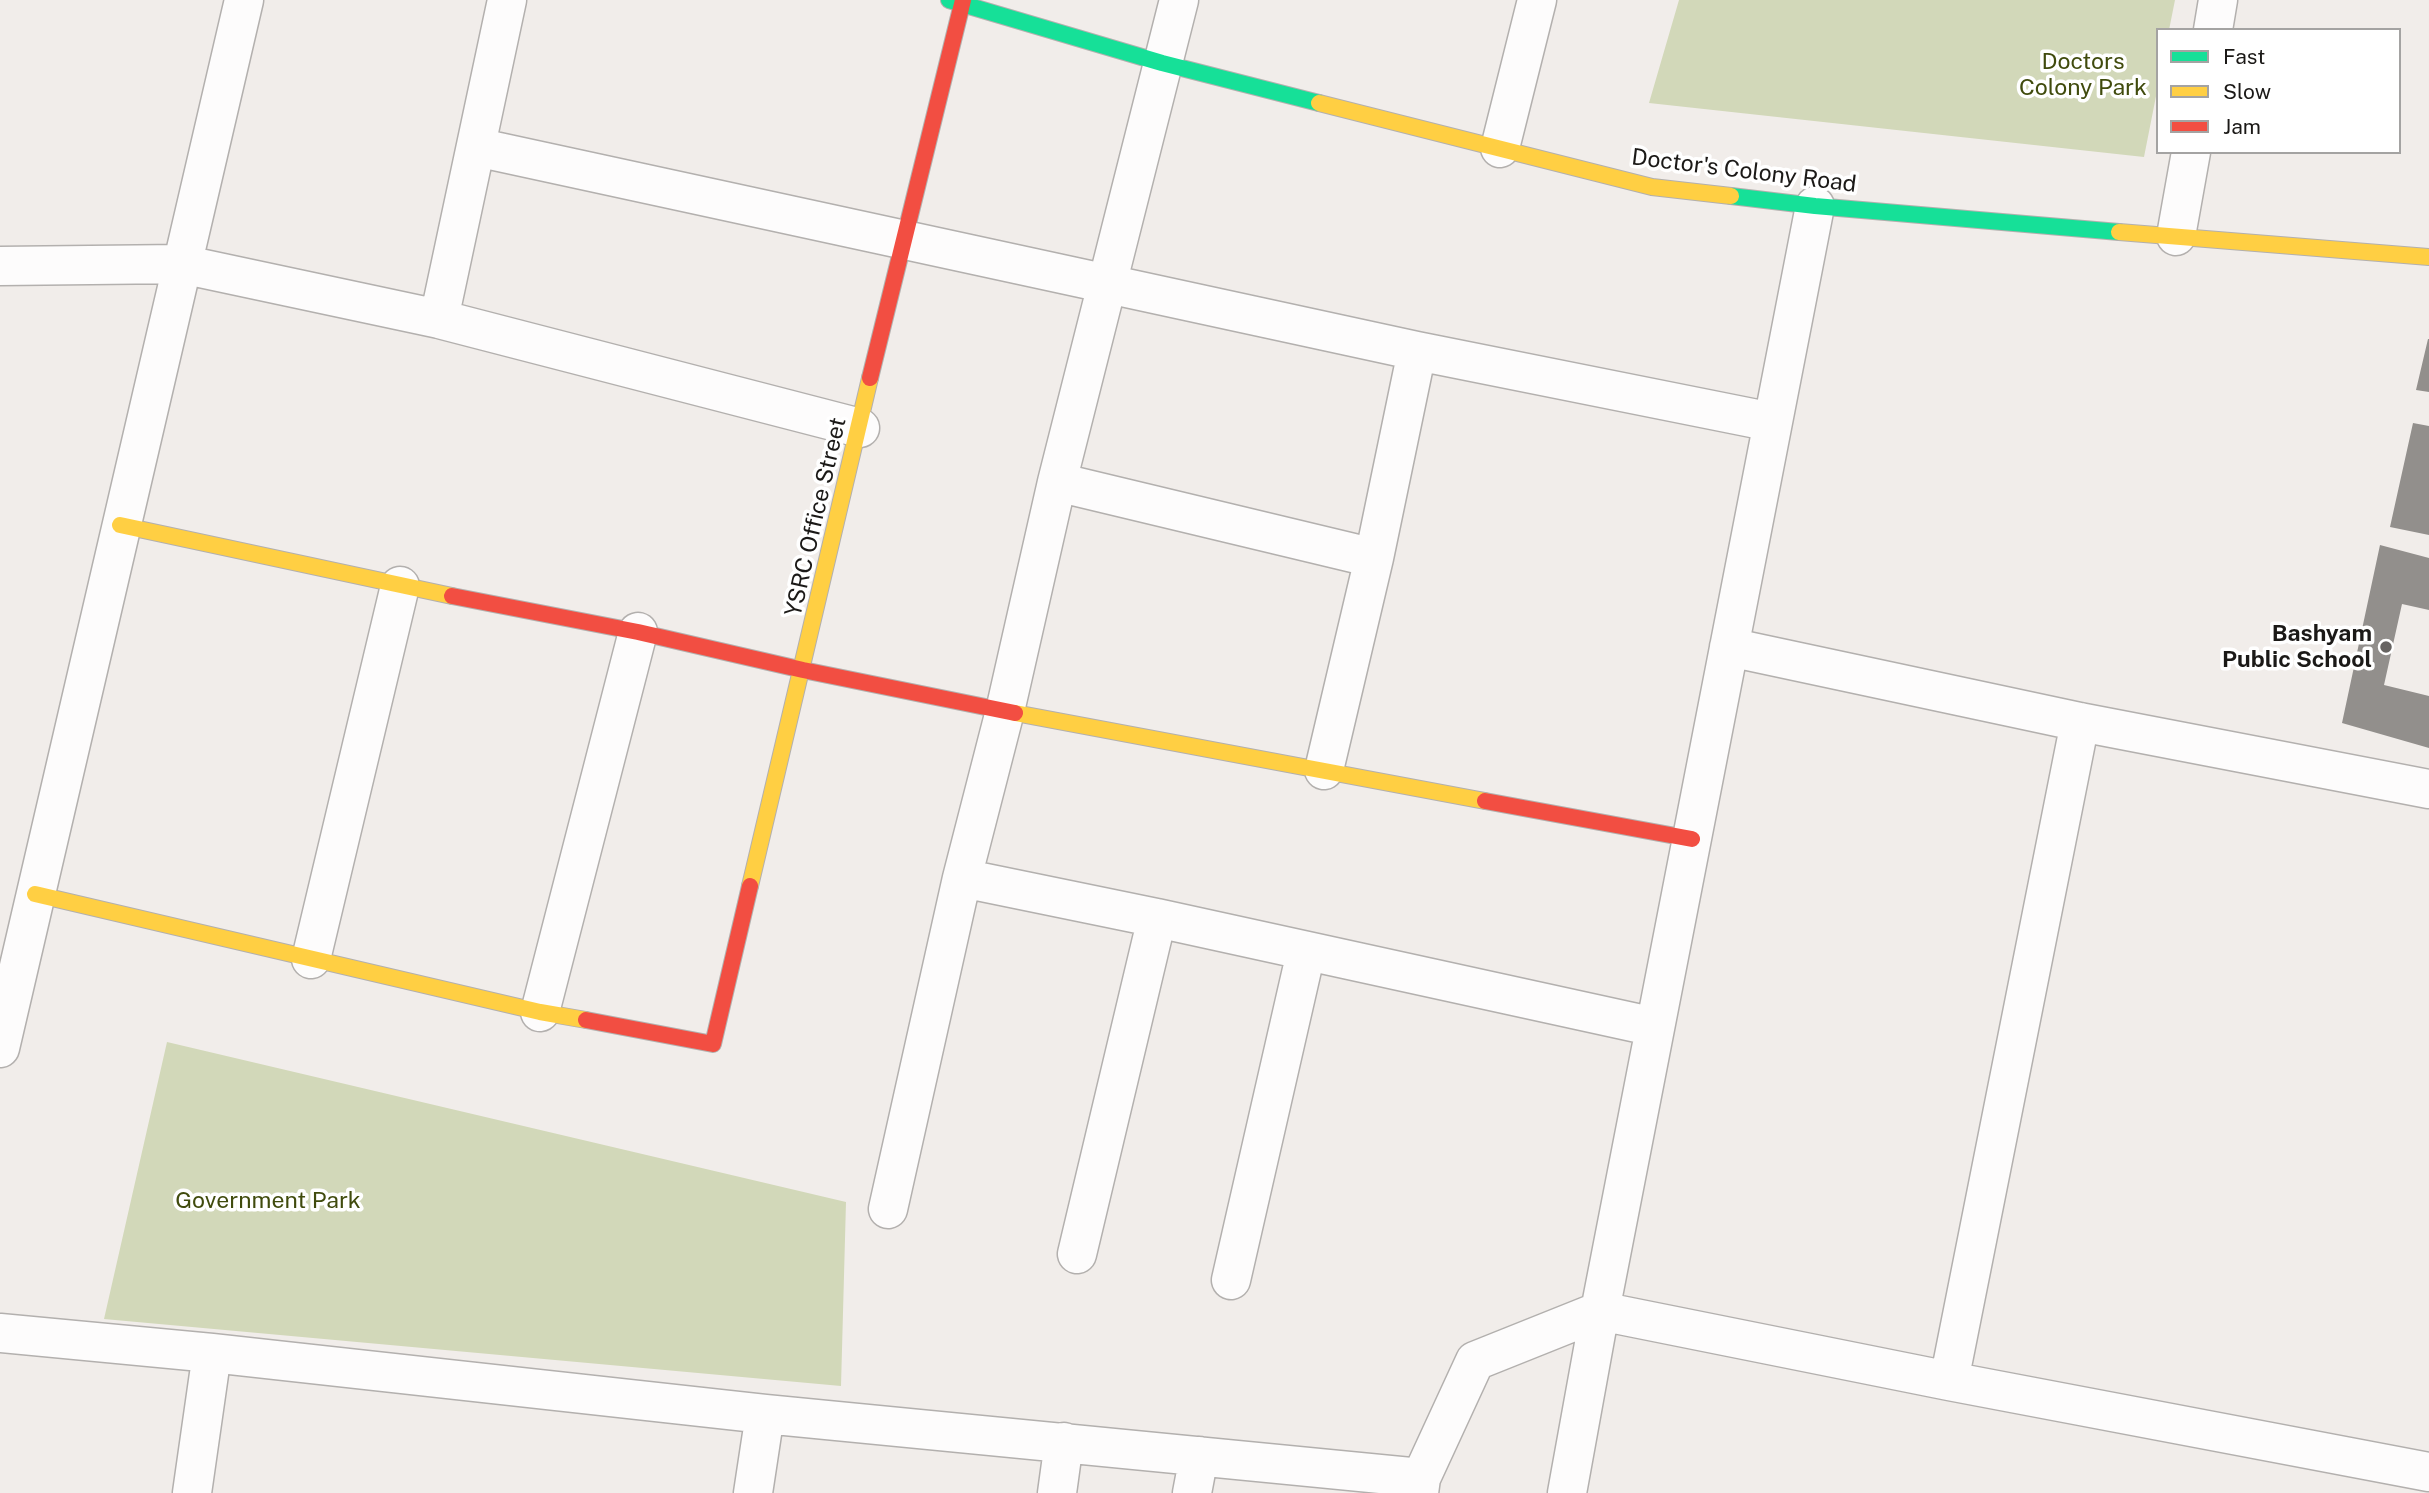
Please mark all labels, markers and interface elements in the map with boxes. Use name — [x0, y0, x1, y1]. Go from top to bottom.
legend — [2156, 28, 2401, 154]
text: Fast — [2223, 44, 2265, 69]
park label: Doctors Colony Park — [2019, 48, 2147, 102]
text: Slow — [2223, 79, 2271, 104]
text: Jam — [2223, 114, 2261, 139]
street label: Doctor's Colony Road — [1630, 144, 1858, 198]
street label: YSRC Office Street — [780, 415, 852, 619]
place label: Bashyam Public School — [2222, 620, 2372, 674]
marker: Bashyam Public School — [2378, 639, 2394, 655]
park label: Government Park — [175, 1187, 361, 1215]

